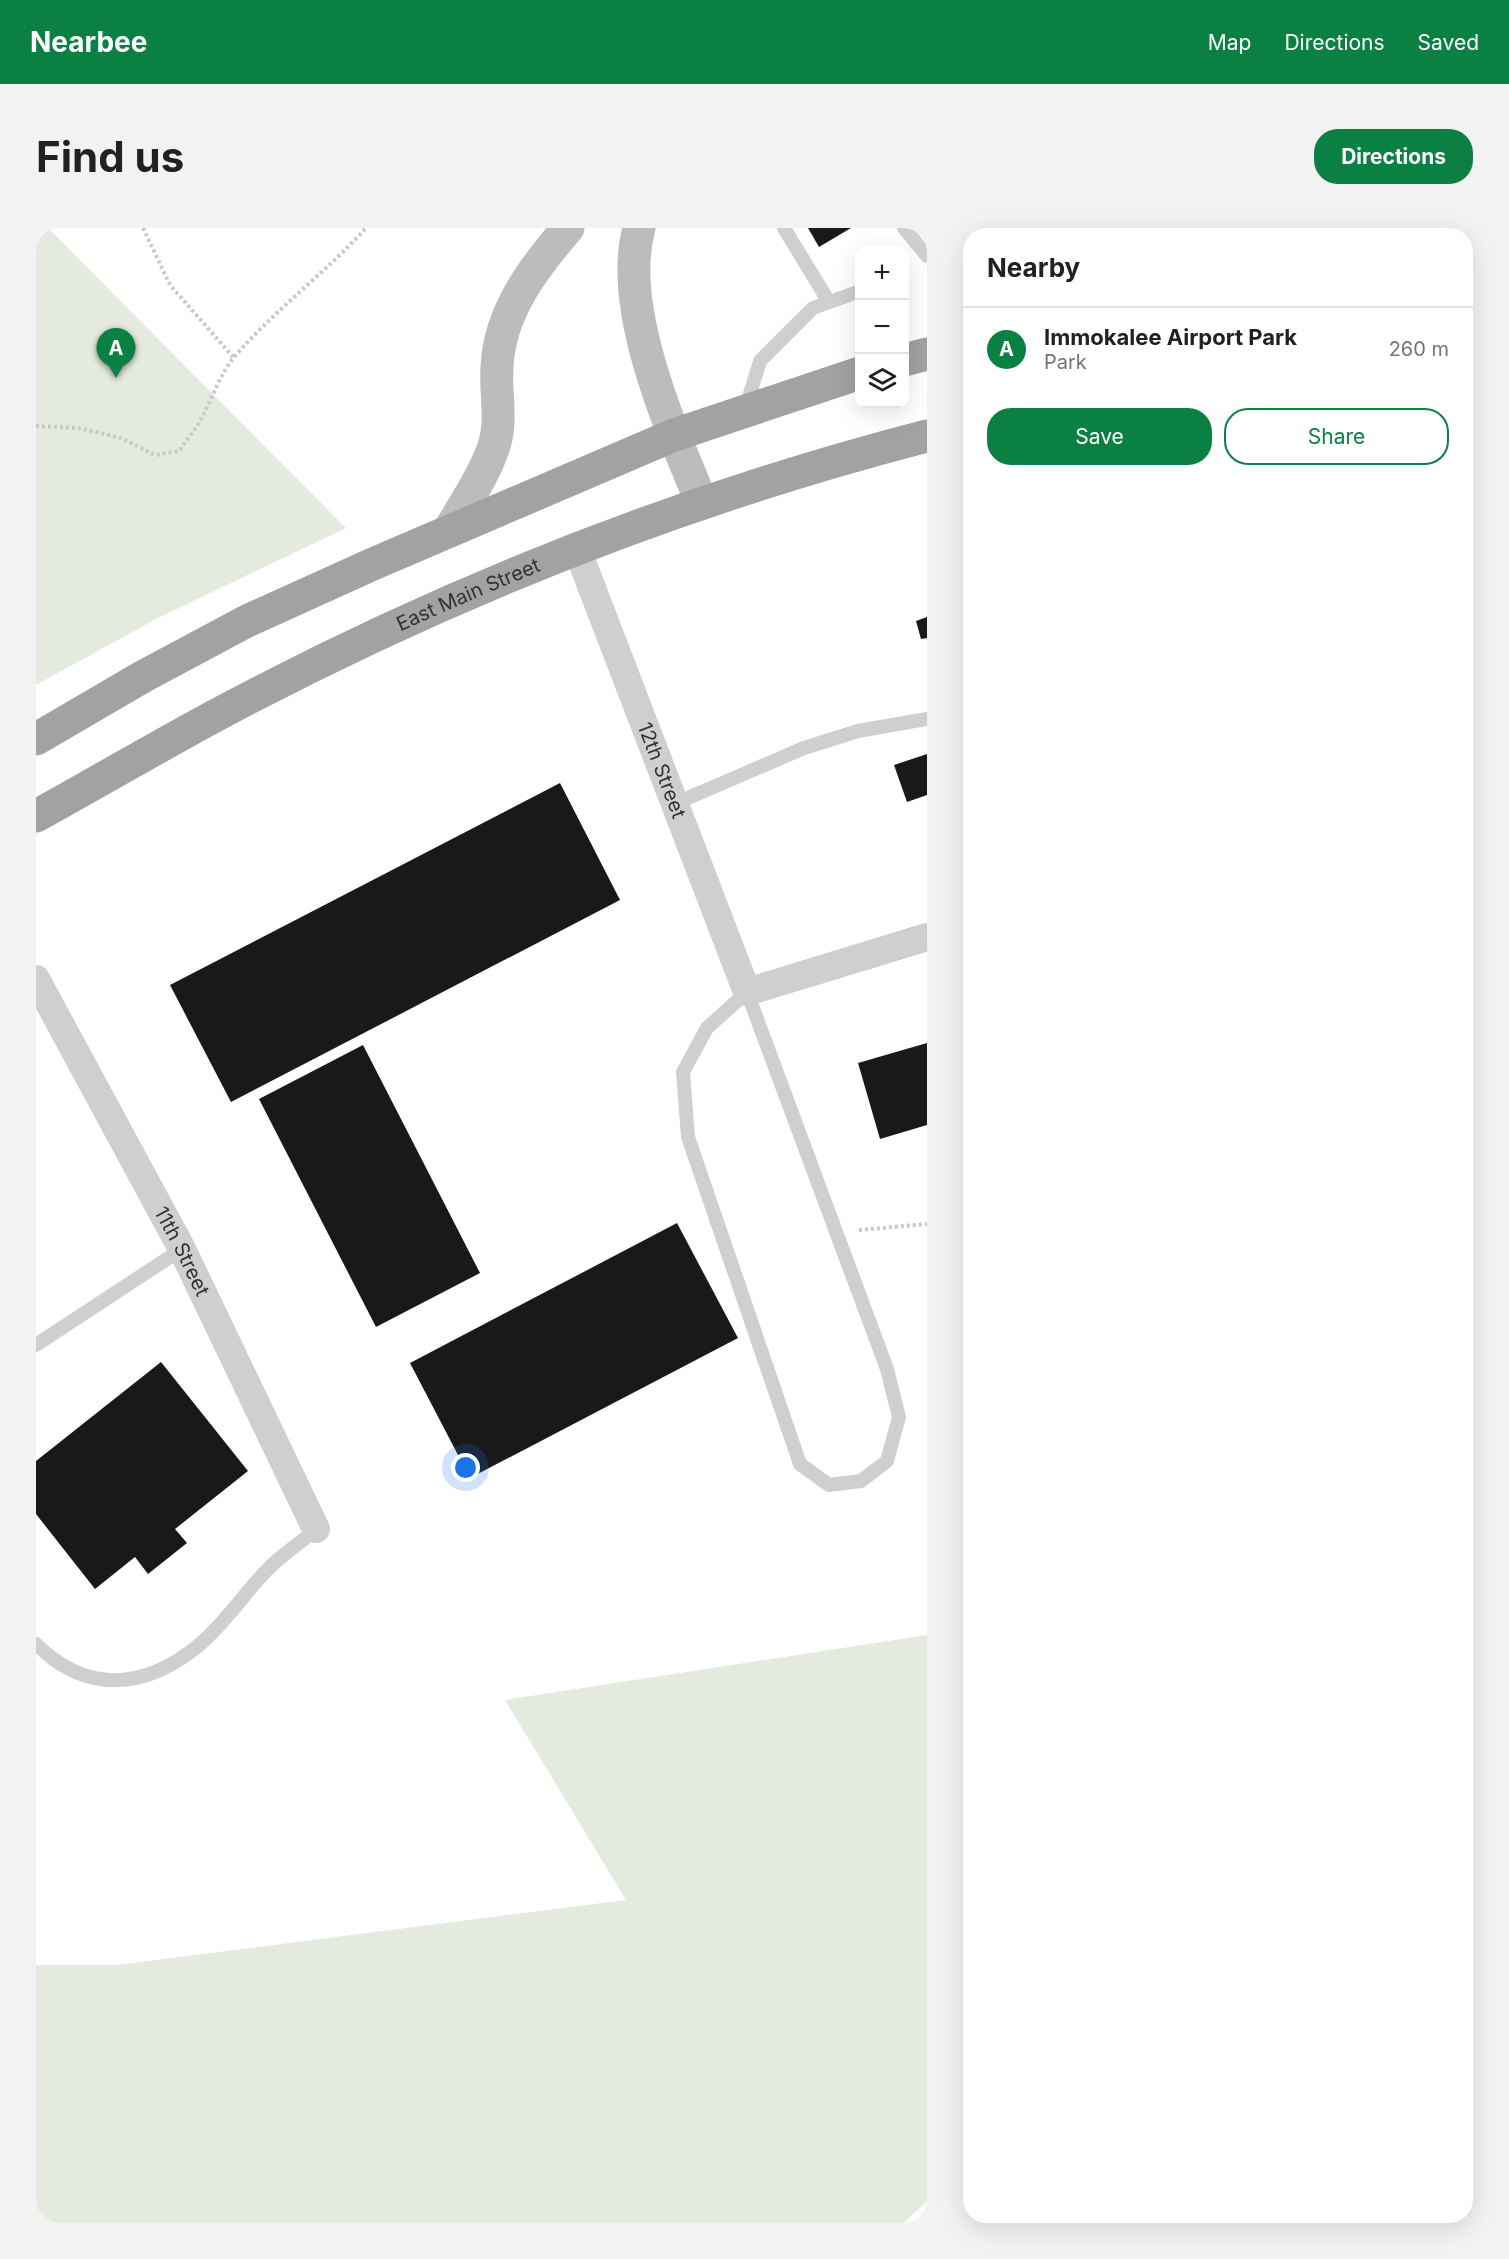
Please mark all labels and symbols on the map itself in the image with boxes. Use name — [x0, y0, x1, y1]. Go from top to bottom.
pin: A — [96, 328, 136, 378]
street label: East Main Street — [393, 553, 544, 636]
street label: 12th Street — [633, 719, 691, 822]
street label: 11th Street — [149, 1202, 215, 1300]
your location — [451, 1453, 480, 1482]

